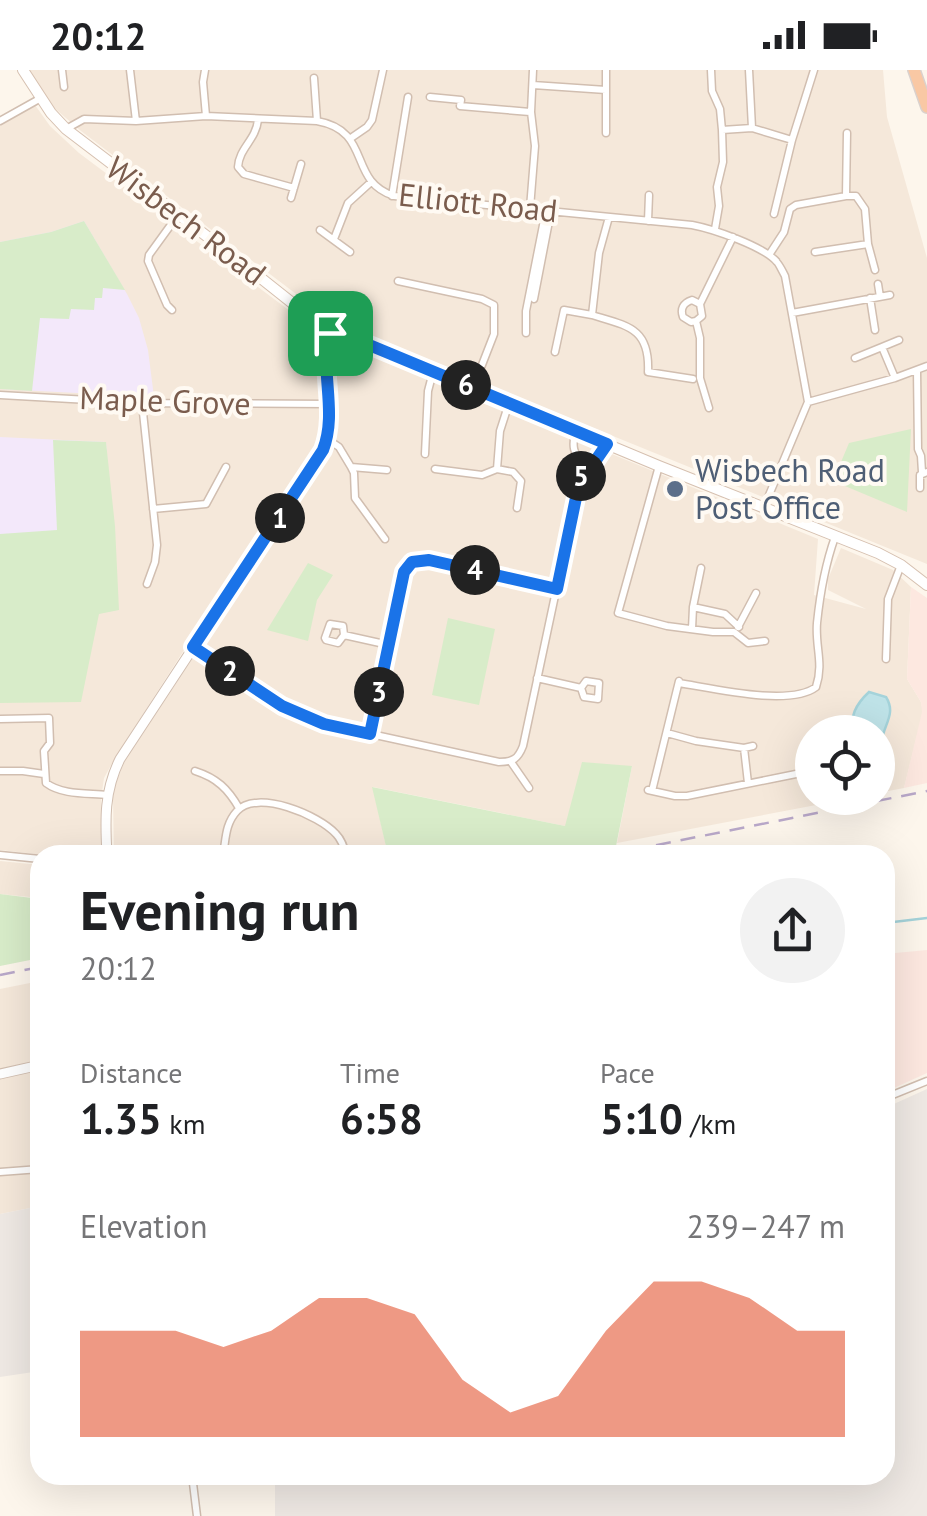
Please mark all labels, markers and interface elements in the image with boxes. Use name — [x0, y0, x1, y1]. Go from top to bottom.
text: 20:12 — [50, 11, 146, 60]
street label: Wisbech Road — [98, 146, 275, 294]
street label: Elliott Road — [397, 173, 560, 231]
pin — [288, 291, 373, 376]
icon: arrive — [303, 306, 358, 361]
pin: 6 — [441, 360, 491, 410]
text: 6 — [458, 366, 474, 403]
street label: Maple Grove — [79, 376, 251, 424]
place label: Wisbech Road Post Office — [695, 449, 885, 528]
pin: 5 — [556, 451, 606, 501]
text: 5 — [573, 457, 589, 494]
marker: Wisbech Road Post Office — [664, 478, 686, 500]
pin: 1 — [255, 493, 305, 543]
text: 1 — [272, 499, 288, 536]
pin: 4 — [450, 545, 500, 595]
text: 4 — [467, 551, 483, 588]
pin: 2 — [205, 646, 255, 696]
text: 2 — [222, 652, 238, 689]
pin: 3 — [354, 667, 404, 717]
text: 3 — [371, 673, 387, 710]
map controls — [795, 715, 895, 815]
button: locate — [795, 715, 895, 815]
text: Evening run — [80, 874, 360, 945]
button: share — [740, 878, 845, 983]
text: 20:12 — [80, 947, 157, 989]
text: Distance — [80, 1054, 183, 1091]
text: Time — [340, 1054, 400, 1091]
text: Pace — [600, 1054, 655, 1091]
text: 1.35 — [80, 1091, 162, 1146]
text: 6:58 — [340, 1091, 423, 1146]
text: 5:10 — [600, 1091, 683, 1146]
text: km — [162, 1105, 205, 1142]
text: /km — [683, 1105, 736, 1142]
text: Elevation — [80, 1205, 207, 1247]
text: 239–247 m — [686, 1205, 845, 1247]

